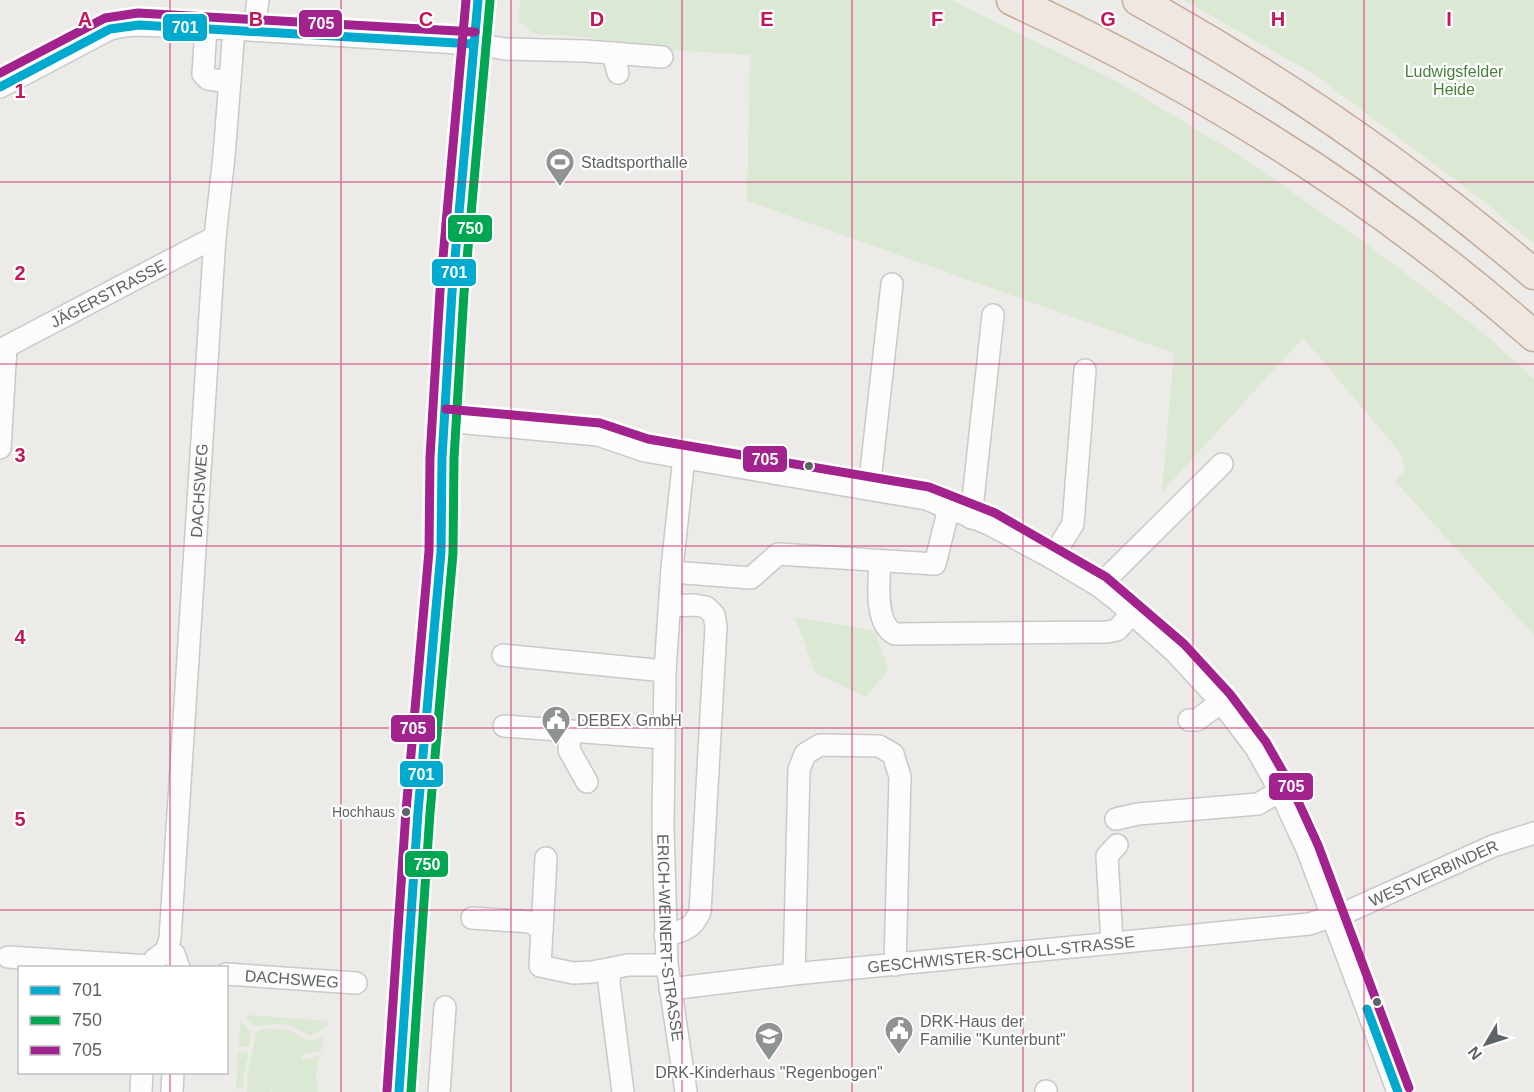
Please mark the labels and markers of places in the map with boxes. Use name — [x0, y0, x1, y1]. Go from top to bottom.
sports icon: Stadtsporthalle — [544, 146, 576, 188]
place label: Stadtsporthalle — [581, 154, 688, 171]
unlabelled marker — [803, 460, 815, 472]
public building icon: DEBEX GmbH — [540, 704, 572, 746]
place label: DEBEX GmbH — [577, 712, 682, 729]
place label: Hochhaus — [332, 804, 395, 820]
marker: Hochhaus — [400, 806, 412, 818]
unlabelled marker — [1371, 996, 1383, 1008]
place label: DRK-Haus der Familie "Kunterbunt" — [920, 1013, 1066, 1048]
public building icon: DRK-Haus der Familie "Kunterbunt" — [883, 1014, 915, 1056]
school or university icon: DRK-Kinderhaus "Regenbogen" — [753, 1020, 785, 1062]
place label: DRK-Kinderhaus "Regenbogen" — [655, 1064, 883, 1081]

